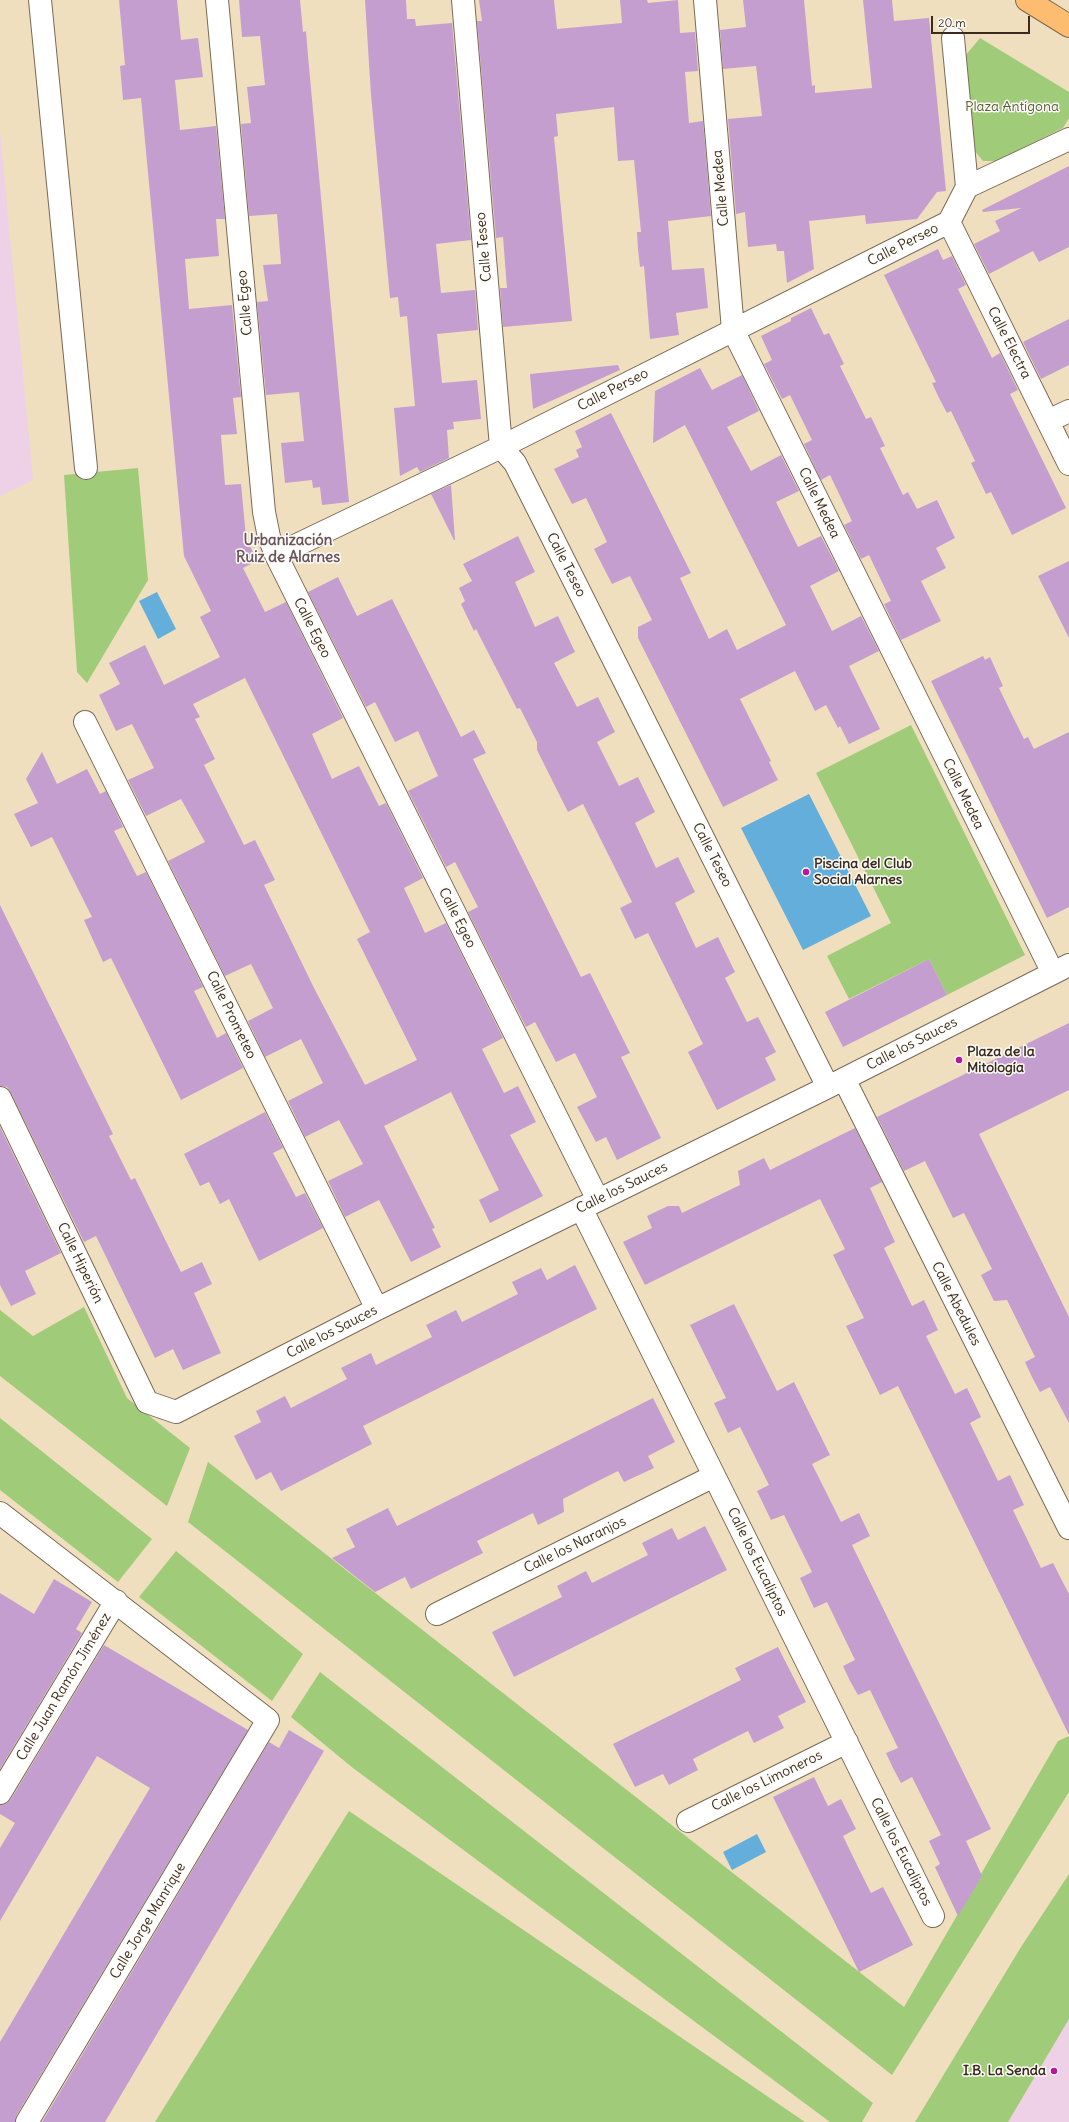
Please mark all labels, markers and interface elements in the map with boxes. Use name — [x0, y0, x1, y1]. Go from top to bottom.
scale bar — [933, 8, 1032, 34]
text: 20 m — [938, 15, 966, 30]
park label: Plaza Antígona — [965, 99, 1059, 115]
street label: Calle Medea — [709, 149, 733, 227]
street label: Calle Teseo — [473, 211, 495, 283]
street label: Calle Perseo — [865, 220, 941, 270]
street label: Calle Egeo — [234, 270, 256, 336]
street label: Calle Electra — [984, 304, 1034, 382]
street label: Calle Perseo — [575, 365, 651, 415]
street label: Calle Medea — [795, 465, 843, 541]
street label: Calle Teseo — [543, 530, 589, 600]
district label: Urbanización Ruiz de Alarnes — [236, 532, 340, 567]
street label: Calle Egeo — [290, 595, 334, 661]
street label: Calle Medea — [939, 756, 987, 832]
street label: Calle Teseo — [689, 820, 735, 890]
place label: Piscina del Club Social Alarnes — [814, 856, 912, 888]
marker: Piscina del Club Social Alarnes — [801, 867, 811, 877]
street label: Calle Egeo — [435, 885, 479, 951]
street label: Calle Prometeo — [202, 968, 260, 1062]
street label: Calle los Sauces — [864, 1014, 960, 1074]
place label: Plaza de la Mitología — [967, 1044, 1035, 1076]
marker: Plaza de la Mitología — [954, 1055, 964, 1065]
street label: Calle los Sauces — [574, 1159, 670, 1217]
street label: Calle Hiperión — [53, 1220, 107, 1306]
street label: Calle Abedules — [928, 1259, 984, 1349]
street label: Calle los Sauces — [284, 1302, 380, 1362]
street label: Calle los Eucaliptos — [723, 1505, 791, 1619]
street label: Calle los Naranjos — [521, 1513, 629, 1577]
street label: Calle Juan Ramón Jiménez — [13, 1610, 115, 1764]
street label: Calle los Limoneros — [709, 1747, 825, 1815]
street label: Calle los Eucaliptos — [866, 1795, 936, 1909]
street label: Calle Jorge Manrique — [107, 1860, 189, 1982]
place label: I.B. La Senda — [963, 2063, 1046, 2079]
marker: I.B. La Senda — [1049, 2066, 1059, 2076]

